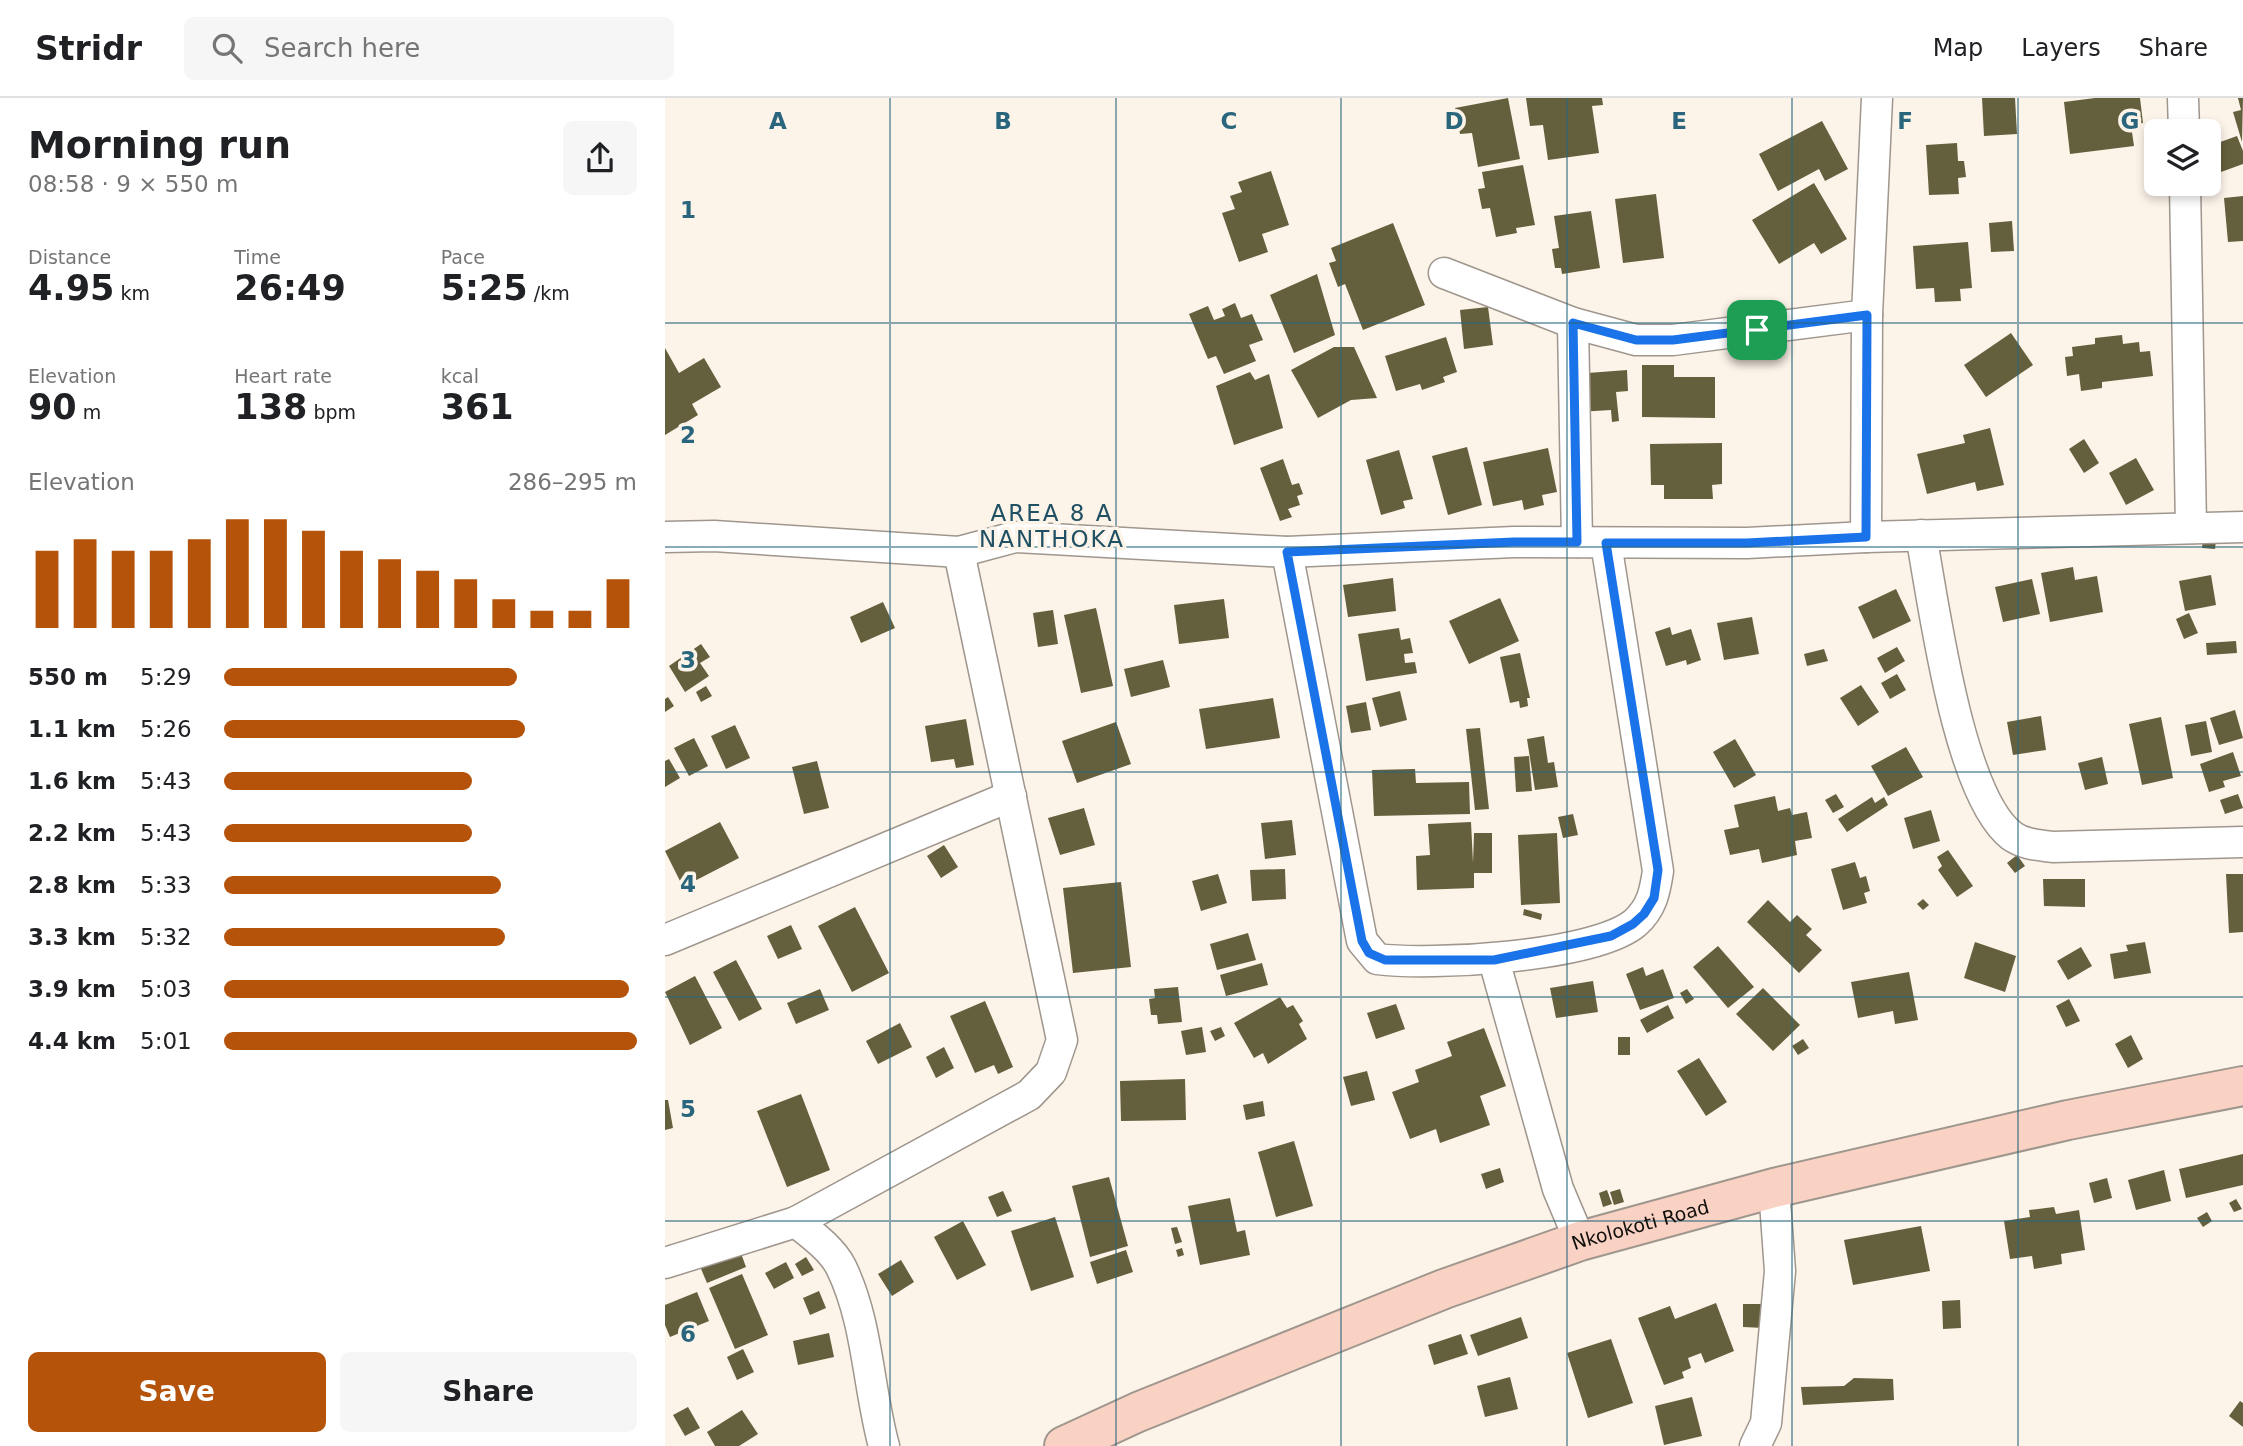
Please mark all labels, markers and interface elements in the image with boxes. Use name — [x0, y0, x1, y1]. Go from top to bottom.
search box — [184, 17, 674, 80]
text: Stridr — [35, 29, 142, 68]
icon: search — [208, 29, 246, 67]
text: Search here — [264, 33, 420, 63]
text: Map — [1933, 34, 1983, 62]
text: Layers — [2021, 34, 2101, 62]
text: Share — [2139, 34, 2208, 62]
text: A — [769, 108, 787, 134]
text: B — [994, 108, 1012, 134]
text: C — [1221, 108, 1237, 134]
text: D — [1444, 108, 1464, 134]
text: E — [1671, 108, 1687, 134]
text: F — [1897, 108, 1913, 134]
text: G — [2121, 108, 2139, 134]
map controls — [2144, 119, 2221, 196]
button: layers — [2144, 119, 2221, 196]
button: share — [563, 121, 637, 195]
text: Morning run — [28, 123, 291, 167]
text: 08:58 · 9 × 550 m — [28, 171, 238, 197]
text: 1 — [680, 197, 696, 223]
text: Distance — [28, 246, 111, 268]
text: Time — [234, 246, 281, 268]
text: Pace — [441, 246, 485, 268]
text: 4.95 — [28, 268, 114, 308]
text: 26:49 — [234, 268, 346, 308]
text: 5:25 — [441, 268, 528, 308]
text: km — [114, 282, 150, 304]
text: /km — [528, 282, 570, 304]
pin — [1727, 300, 1787, 360]
icon: arrive — [1738, 311, 1776, 349]
text: Elevation — [28, 365, 116, 387]
text: Heart rate — [234, 365, 332, 387]
text: kcal — [441, 365, 479, 387]
text: 90 — [28, 387, 77, 427]
text: 138 — [234, 387, 307, 427]
text: 361 — [441, 387, 514, 427]
text: m — [77, 401, 101, 423]
text: bpm — [307, 401, 356, 423]
text: 2 — [680, 422, 696, 448]
text: Elevation — [28, 469, 135, 495]
text: 286–295 m — [508, 469, 637, 495]
district label: AREA 8 A NANTHOKA — [979, 500, 1125, 552]
text: 3 — [680, 647, 696, 673]
text: 550 m — [28, 664, 108, 690]
text: 5:29 — [140, 664, 192, 690]
text: 1.1 km — [28, 716, 116, 742]
text: 5:26 — [140, 716, 192, 742]
text: 1.6 km — [28, 768, 116, 794]
text: 5:43 — [140, 768, 192, 794]
text: 2.2 km — [28, 820, 116, 846]
text: 5:43 — [140, 820, 192, 846]
text: 4 — [680, 871, 696, 897]
text: 2.8 km — [28, 872, 116, 898]
text: 5:33 — [140, 872, 192, 898]
text: 3.3 km — [28, 924, 116, 950]
text: 5:32 — [140, 924, 192, 950]
text: 3.9 km — [28, 976, 116, 1002]
text: 5:03 — [140, 976, 192, 1002]
text: 4.4 km — [28, 1028, 116, 1054]
text: 5:01 — [140, 1028, 192, 1054]
text: 5 — [680, 1096, 696, 1122]
street label: Nkolokoti Road — [1569, 1195, 1711, 1254]
text: 6 — [680, 1321, 696, 1347]
button: Save — [28, 1352, 326, 1432]
button: Share — [340, 1352, 637, 1432]

